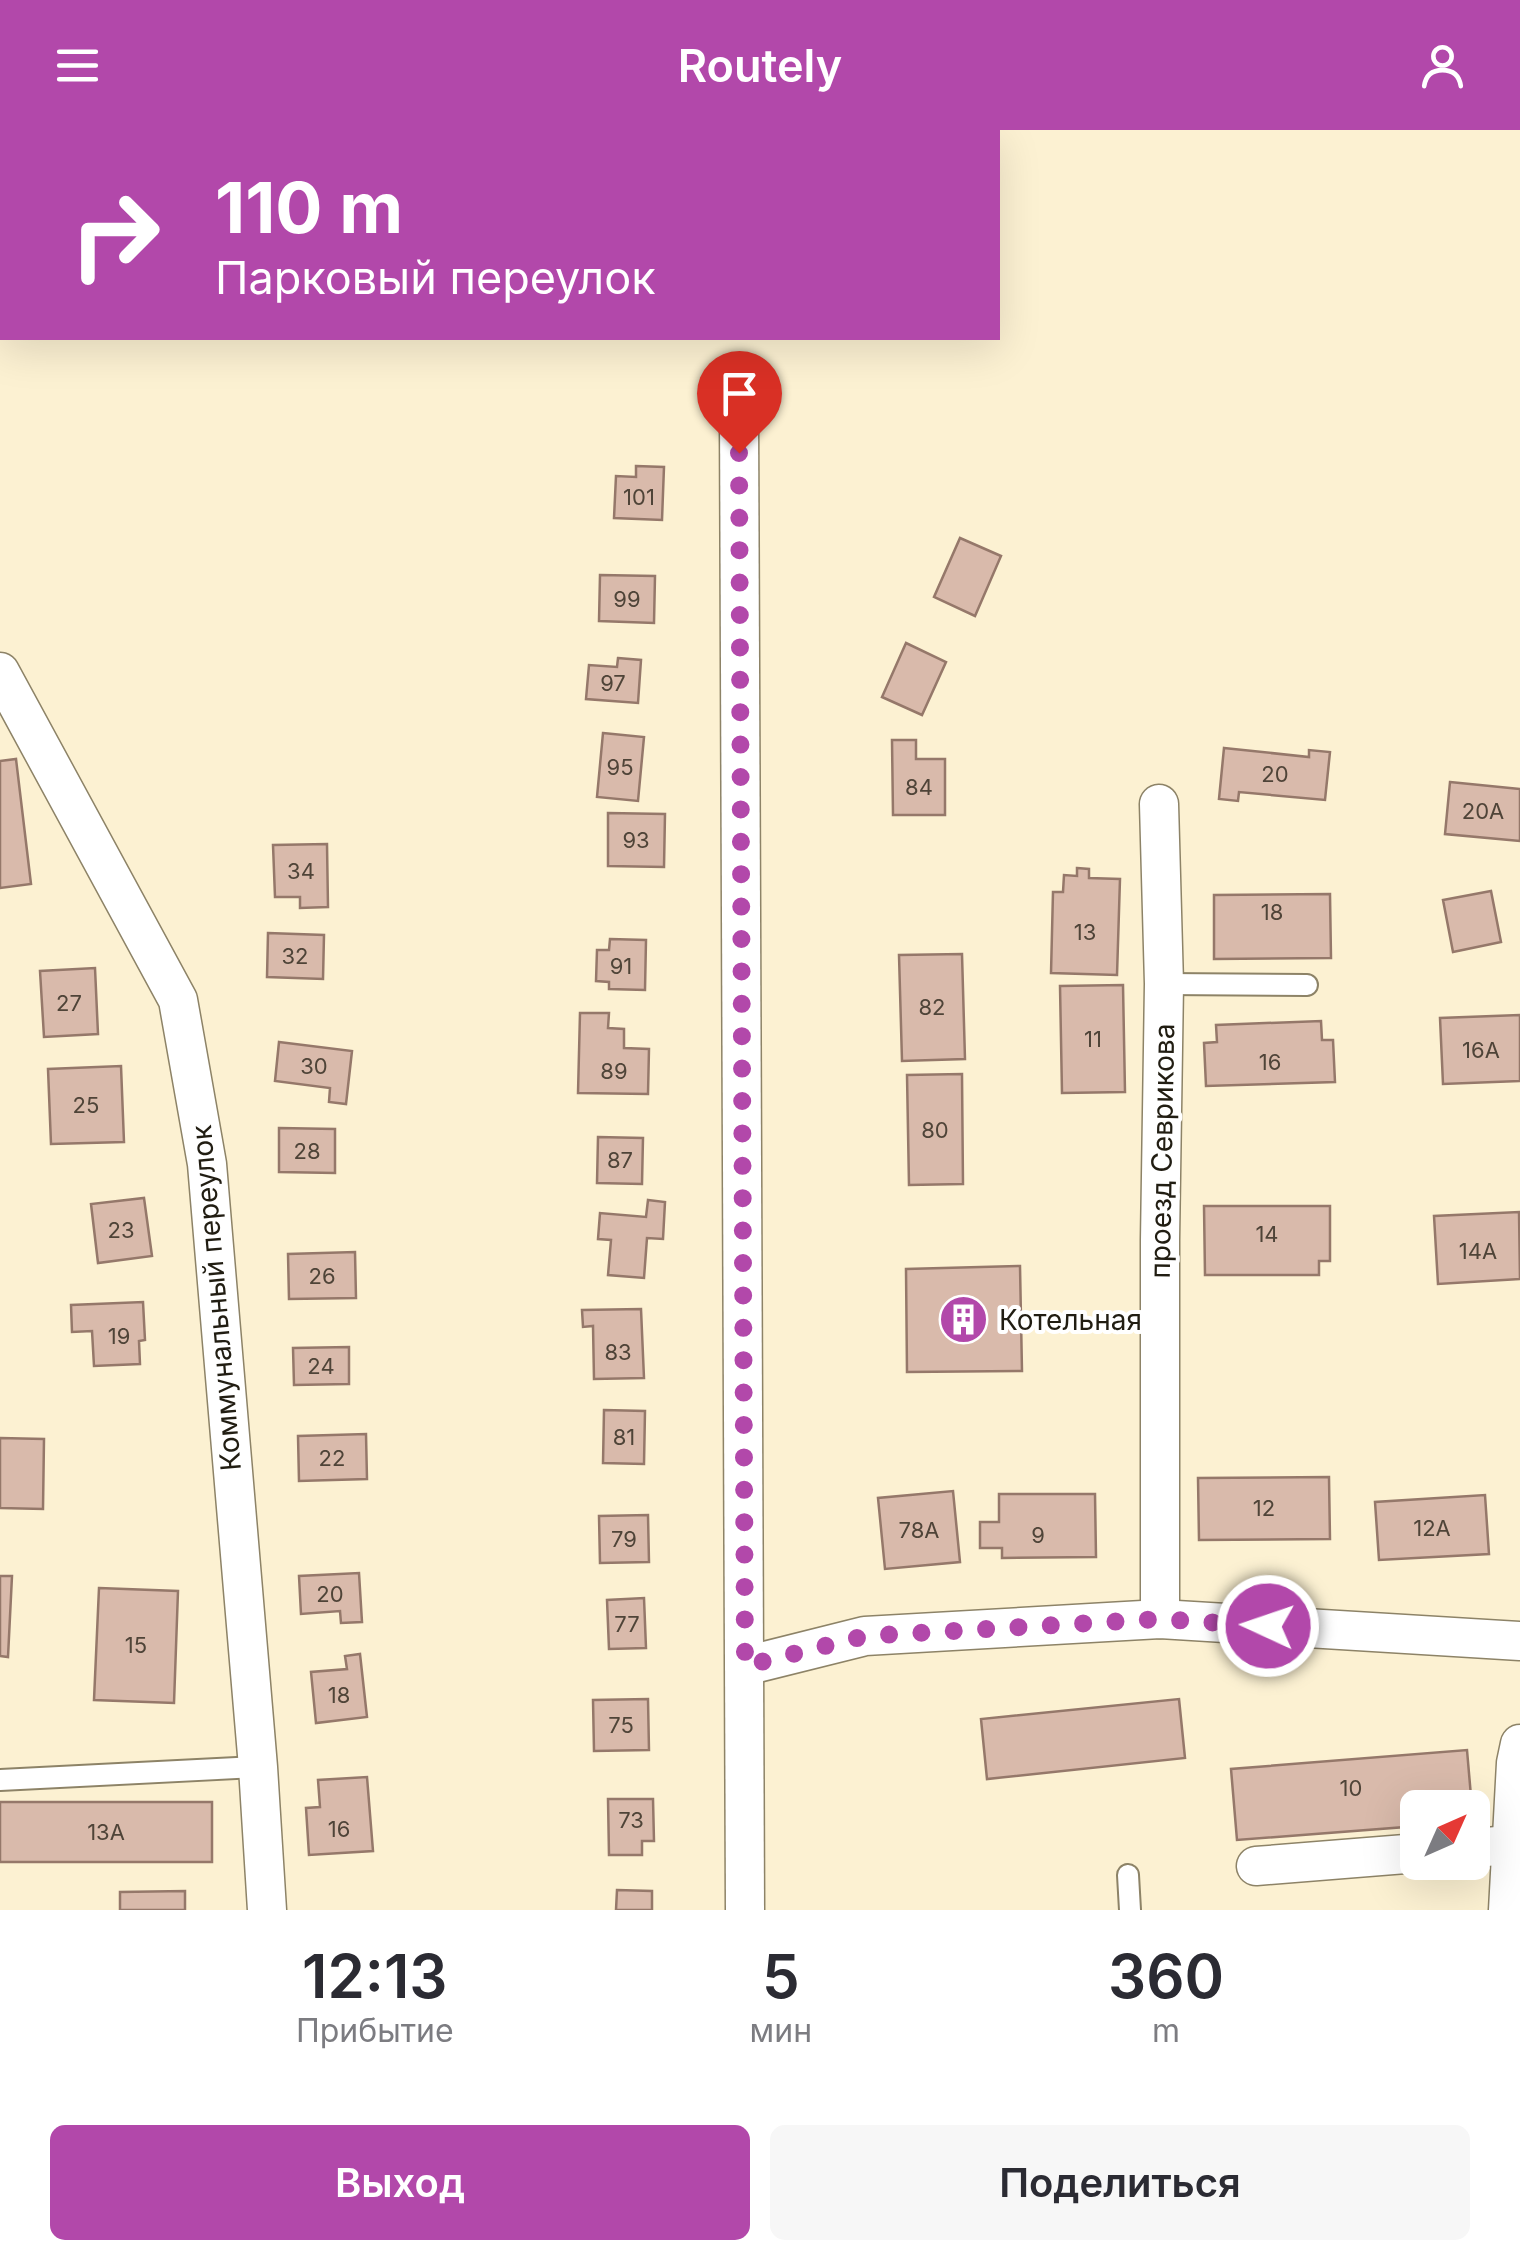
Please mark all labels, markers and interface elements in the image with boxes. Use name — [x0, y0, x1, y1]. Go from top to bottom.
icon: menu — [50, 38, 105, 93]
text: Routely — [678, 38, 842, 93]
icon: person — [1415, 38, 1470, 93]
text: 110 m — [215, 165, 403, 250]
icon: right — [50, 170, 180, 300]
text: Парковый переулок — [215, 250, 656, 305]
pin — [697, 351, 782, 454]
icon: arrive — [712, 366, 767, 421]
house number: 101 — [623, 484, 655, 510]
house number: 99 — [613, 586, 641, 612]
house number: 97 — [600, 670, 626, 696]
house number: 95 — [606, 754, 634, 780]
house number: 20 — [1261, 761, 1289, 787]
house number: 84 — [905, 774, 933, 800]
house number: 20А — [1462, 798, 1504, 824]
house number: 93 — [622, 827, 650, 853]
house number: 34 — [287, 858, 315, 884]
house number: 18 — [1261, 899, 1283, 925]
house number: 13 — [1074, 919, 1096, 945]
house number: 32 — [281, 943, 309, 969]
house number: 91 — [610, 953, 632, 979]
house number: 27 — [56, 990, 82, 1016]
house number: 82 — [918, 994, 946, 1020]
street label: проезд Севрикова — [1143, 1023, 1181, 1279]
house number: 11 — [1084, 1026, 1102, 1052]
house number: 16А — [1462, 1037, 1500, 1063]
house number: 16 — [1259, 1049, 1281, 1075]
house number: 30 — [300, 1053, 328, 1079]
house number: 89 — [600, 1058, 628, 1084]
house number: 25 — [73, 1092, 99, 1118]
house number: 80 — [921, 1117, 949, 1143]
street label: Коммунальный переулок — [184, 1124, 248, 1472]
house number: 28 — [293, 1138, 321, 1164]
house number: 87 — [607, 1147, 633, 1173]
house number: 23 — [107, 1217, 135, 1243]
house number: 14 — [1255, 1221, 1279, 1247]
house number: 14А — [1459, 1238, 1497, 1264]
house number: 26 — [308, 1263, 336, 1289]
building icon: Котельная — [938, 1294, 990, 1346]
place label: Котельная — [999, 1303, 1142, 1337]
house number: 19 — [108, 1323, 130, 1349]
house number: 83 — [604, 1339, 632, 1365]
house number: 24 — [307, 1353, 335, 1379]
house number: 81 — [613, 1424, 635, 1450]
house number: 22 — [319, 1445, 345, 1471]
house number: 12 — [1253, 1495, 1275, 1521]
house number: 12А — [1413, 1515, 1451, 1541]
house number: 78А — [899, 1517, 939, 1543]
house number: 9 — [1031, 1522, 1045, 1548]
house number: 79 — [611, 1526, 637, 1552]
position arrow — [1216, 1574, 1320, 1678]
house number: 20 — [316, 1581, 344, 1607]
house number: 77 — [614, 1611, 640, 1637]
house number: 15 — [125, 1632, 147, 1658]
house number: 18 — [328, 1682, 350, 1708]
house number: 75 — [608, 1712, 634, 1738]
house number: 10 — [1340, 1775, 1362, 1801]
north arrow — [1400, 1790, 1490, 1880]
map controls — [1400, 1790, 1490, 1880]
house number: 73 — [618, 1807, 644, 1833]
house number: 16 — [328, 1816, 350, 1842]
house number: 13А — [87, 1819, 125, 1845]
text: 12:13 — [302, 1940, 448, 2012]
text: 5 — [762, 1940, 800, 2012]
text: 360 — [1108, 1940, 1224, 2012]
text: Прибытие — [296, 2011, 454, 2050]
text: мин — [750, 2011, 812, 2050]
text: m — [1152, 2011, 1180, 2050]
button: Выход — [50, 2125, 750, 2240]
button: Поделиться — [770, 2125, 1470, 2240]

